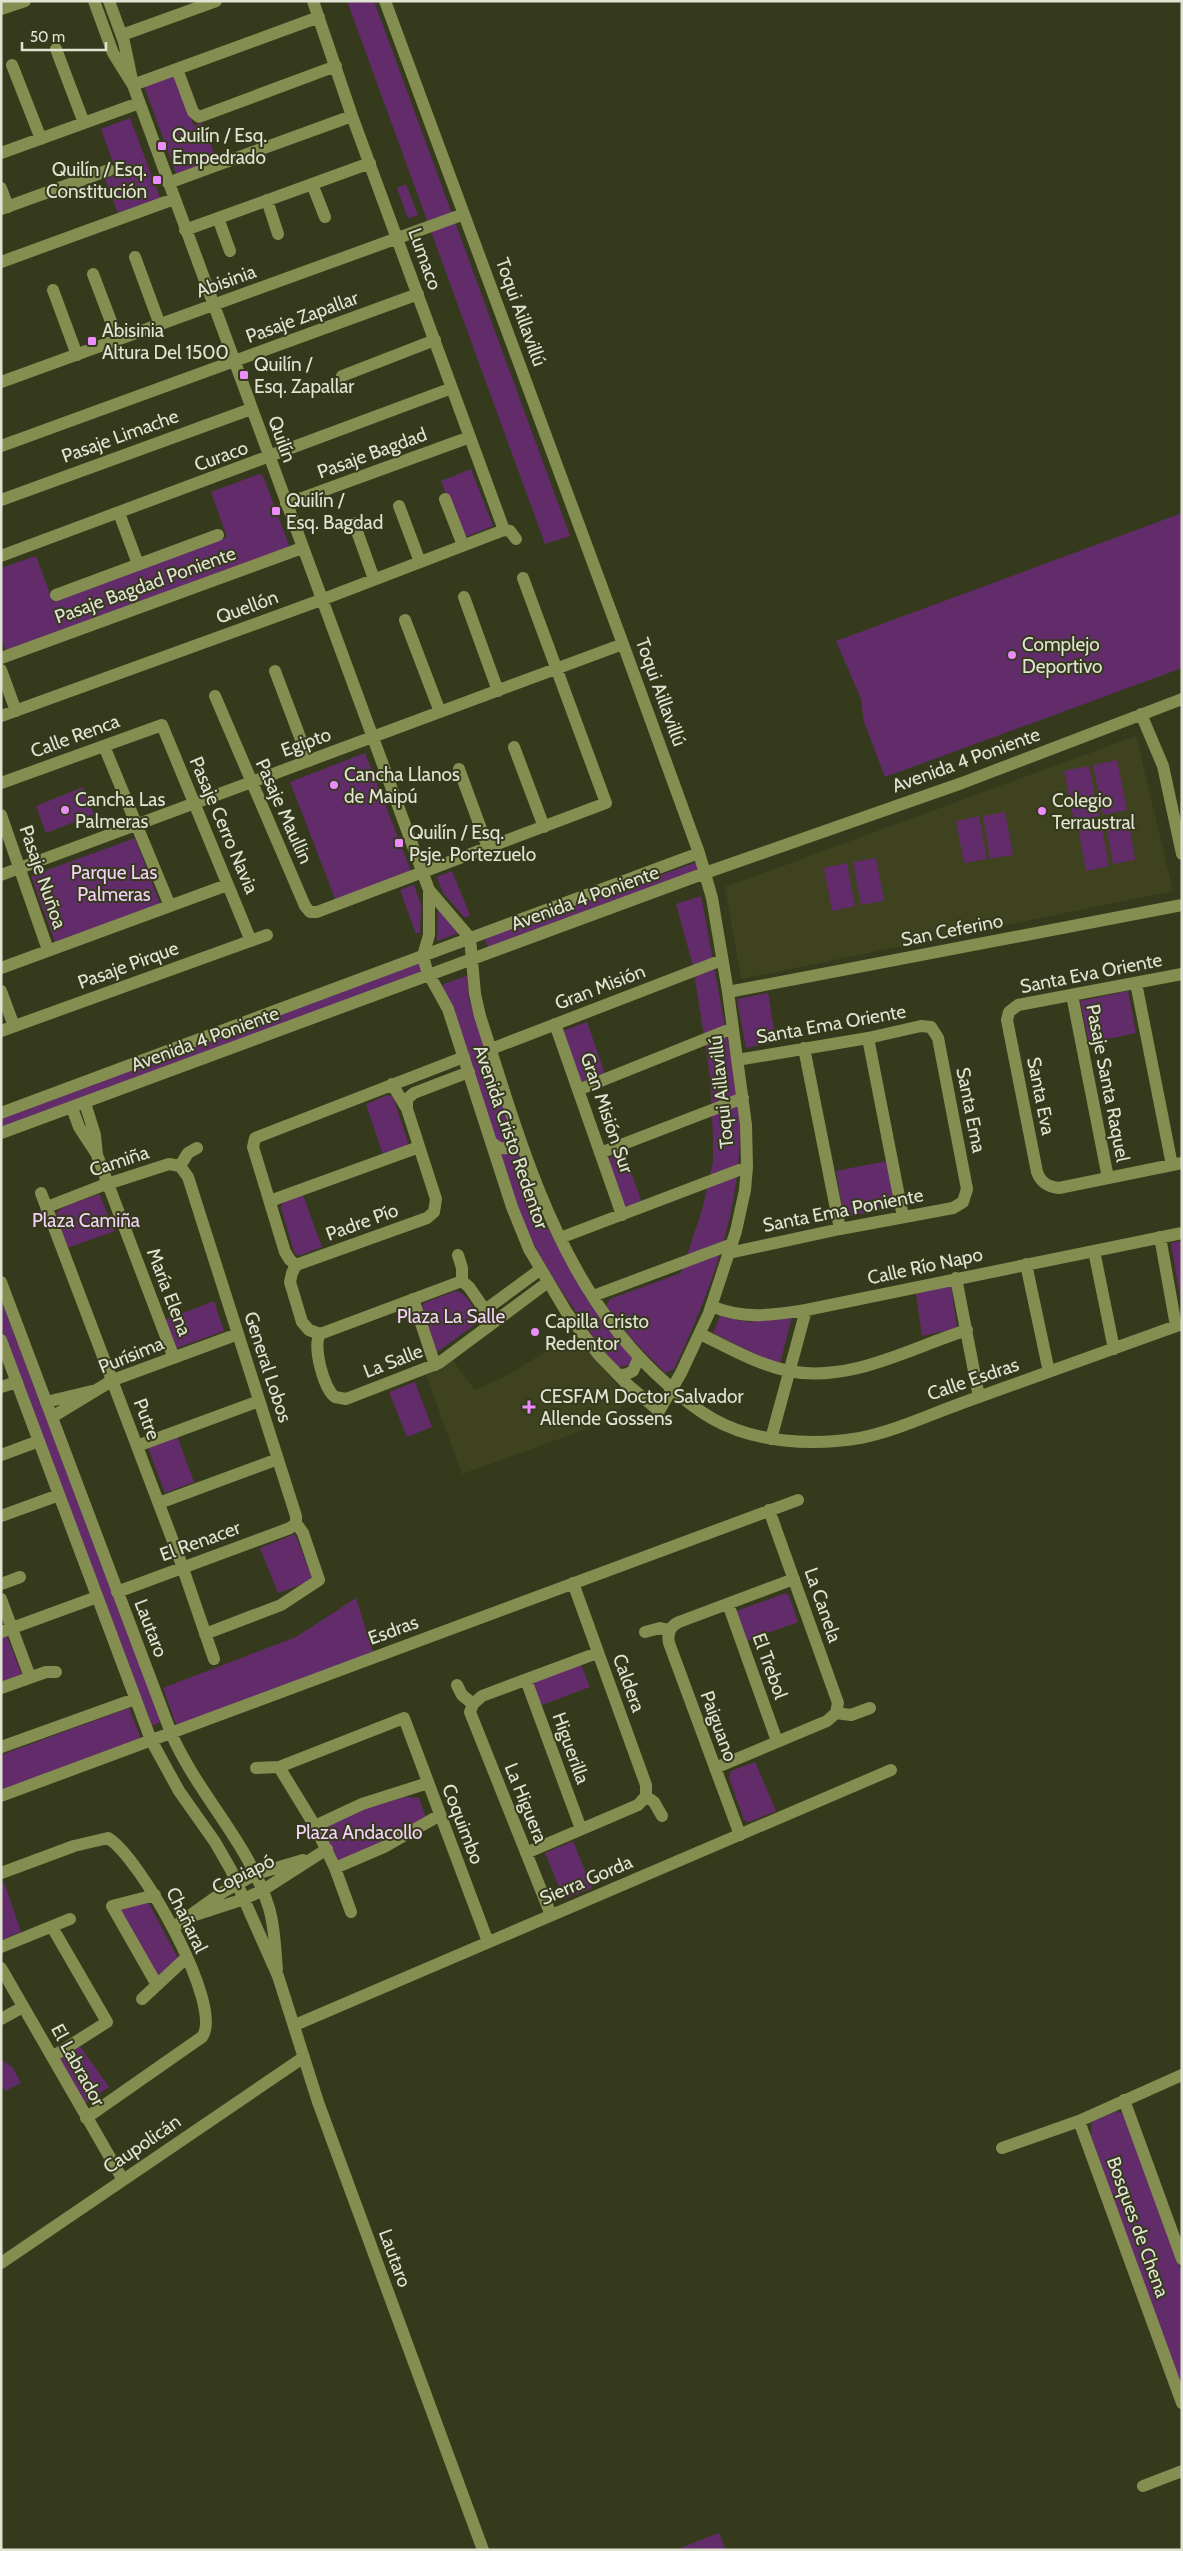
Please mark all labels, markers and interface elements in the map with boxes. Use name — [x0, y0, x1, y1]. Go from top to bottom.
scale bar — [22, 20, 106, 52]
text: 50 m — [30, 28, 65, 46]
place label: Quilín / Esq. Empedrado — [172, 124, 267, 169]
marker: Quilín / Esq. Empedrado — [156, 140, 168, 152]
place label: Quilín / Esq. Constitución — [46, 158, 147, 203]
marker: Quilín / Esq. Constitución — [151, 174, 163, 186]
street label: Lumaco — [403, 225, 447, 293]
street label: Toqui Aillavillú — [491, 255, 551, 369]
street label: Abisinia — [193, 260, 259, 302]
street label: Pasaje Zapallar — [243, 286, 361, 348]
place label: Abisinia Altura Del 1500 — [102, 319, 229, 364]
marker: Abisinia Altura Del 1500 — [86, 335, 98, 347]
place label: Quilín / Esq. Zapallar — [254, 353, 354, 398]
marker: Quilín / Esq. Zapallar — [238, 369, 250, 381]
street label: Pasaje Limache — [58, 404, 182, 468]
street label: Quilín — [263, 413, 301, 465]
street label: Pasaje Bagdad — [314, 423, 430, 483]
street label: Curaco — [191, 436, 251, 476]
place label: Quilín / Esq. Bagdad — [286, 489, 383, 534]
marker: Quilín / Esq. Bagdad — [270, 505, 282, 517]
street label: Pasaje Bagdad Poniente — [51, 541, 239, 628]
street label: Quellón — [213, 585, 281, 629]
place label: Complejo Deportivo — [1022, 633, 1103, 678]
street label: Toqui Aillavillú — [631, 635, 691, 749]
marker: Complejo Deportivo — [1006, 649, 1018, 661]
street label: Calle Renca — [27, 709, 123, 763]
street label: Egipto — [278, 722, 334, 762]
street label: Avenida 4 Poniente — [889, 722, 1043, 797]
street label: Pasaje Cerro Navia — [185, 753, 263, 897]
street label: Pasaje Maullin — [251, 755, 317, 867]
place label: Cancha Llanos de Maipú — [344, 763, 460, 808]
marker: Cancha Llanos de Maipú — [328, 779, 340, 791]
place label: Cancha Las Palmeras — [75, 788, 165, 833]
place label: Colegio Terraustral — [1052, 789, 1136, 834]
marker: Cancha Las Palmeras — [59, 804, 71, 816]
marker: Colegio Terraustral — [1036, 805, 1048, 817]
place label: Quilín / Esq. Psje. Portezuelo — [409, 821, 536, 866]
street label: Pasaje Nuñoa — [15, 822, 71, 932]
marker: Quilín / Esq. Psje. Portezuelo — [393, 837, 405, 849]
street label: Avenida 4 Poniente — [508, 860, 662, 935]
park label: Parque Las Palmeras — [71, 861, 157, 906]
street label: San Ceferino — [899, 909, 1005, 951]
street label: Pasaje Pirque — [74, 936, 182, 994]
street label: Santa Eva Oriente — [1018, 948, 1164, 998]
street label: Gran Misión — [552, 959, 648, 1015]
street label: Santa Ema Oriente — [754, 999, 908, 1048]
street label: Avenida 4 Poniente — [128, 1001, 282, 1076]
street label: Pasaje Santa Raquel — [1081, 1002, 1135, 1164]
street label: Toqui Aillavillú — [704, 1034, 738, 1150]
street label: Avenida Cristo Redentor — [469, 1042, 553, 1232]
street label: Gran Misión Sur — [576, 1050, 638, 1176]
street label: Santa Eva — [1022, 1055, 1060, 1137]
street label: Santa Ema — [951, 1065, 991, 1155]
street label: Camiña — [86, 1141, 152, 1181]
street label: Santa Ema Poniente — [761, 1183, 925, 1237]
street label: Padre Pío — [323, 1198, 401, 1246]
park label: Plaza Camiña — [32, 1209, 140, 1232]
street label: Calle Río Napo — [865, 1243, 985, 1289]
street label: María Elena — [142, 1245, 196, 1339]
park label: Plaza La Salle — [397, 1305, 505, 1328]
street label: General Lobos — [239, 1309, 297, 1425]
place label: Capilla Cristo Redentor — [545, 1310, 649, 1355]
marker: Capilla Cristo Redentor — [529, 1326, 541, 1338]
street label: Purísima — [95, 1332, 167, 1378]
street label: La Salle — [360, 1339, 426, 1383]
street label: Calle Esdras — [924, 1353, 1022, 1405]
place label: CESFAM Doctor Salvador Allende Gossens — [540, 1385, 743, 1430]
street label: Putre — [129, 1395, 165, 1443]
marker: CESFAM Doctor Salvador Allende Gossens — [522, 1400, 536, 1414]
street label: El Renacer — [157, 1516, 243, 1566]
street label: La Canela — [799, 1565, 847, 1645]
street label: Lautaro — [129, 1596, 173, 1660]
street label: Esdras — [365, 1610, 421, 1650]
street label: El Trebol — [747, 1630, 793, 1703]
street label: Caldera — [608, 1651, 650, 1715]
street label: Paiguano — [696, 1688, 742, 1764]
street label: Higuerilla — [547, 1709, 595, 1787]
street label: La Higuera — [500, 1760, 552, 1846]
street label: Coquimbo — [437, 1781, 489, 1867]
park label: Plaza Andacollo — [296, 1821, 422, 1844]
street label: Copiapó — [208, 1849, 278, 1899]
street label: Sierra Gorda — [536, 1850, 636, 1910]
street label: Chañaral — [161, 1883, 213, 1957]
street label: El Labrador — [46, 2020, 110, 2110]
street label: Caupolicán — [99, 2110, 185, 2178]
street label: Bosques de Chena — [1102, 2153, 1174, 2301]
street label: Lautaro — [374, 2226, 416, 2290]

